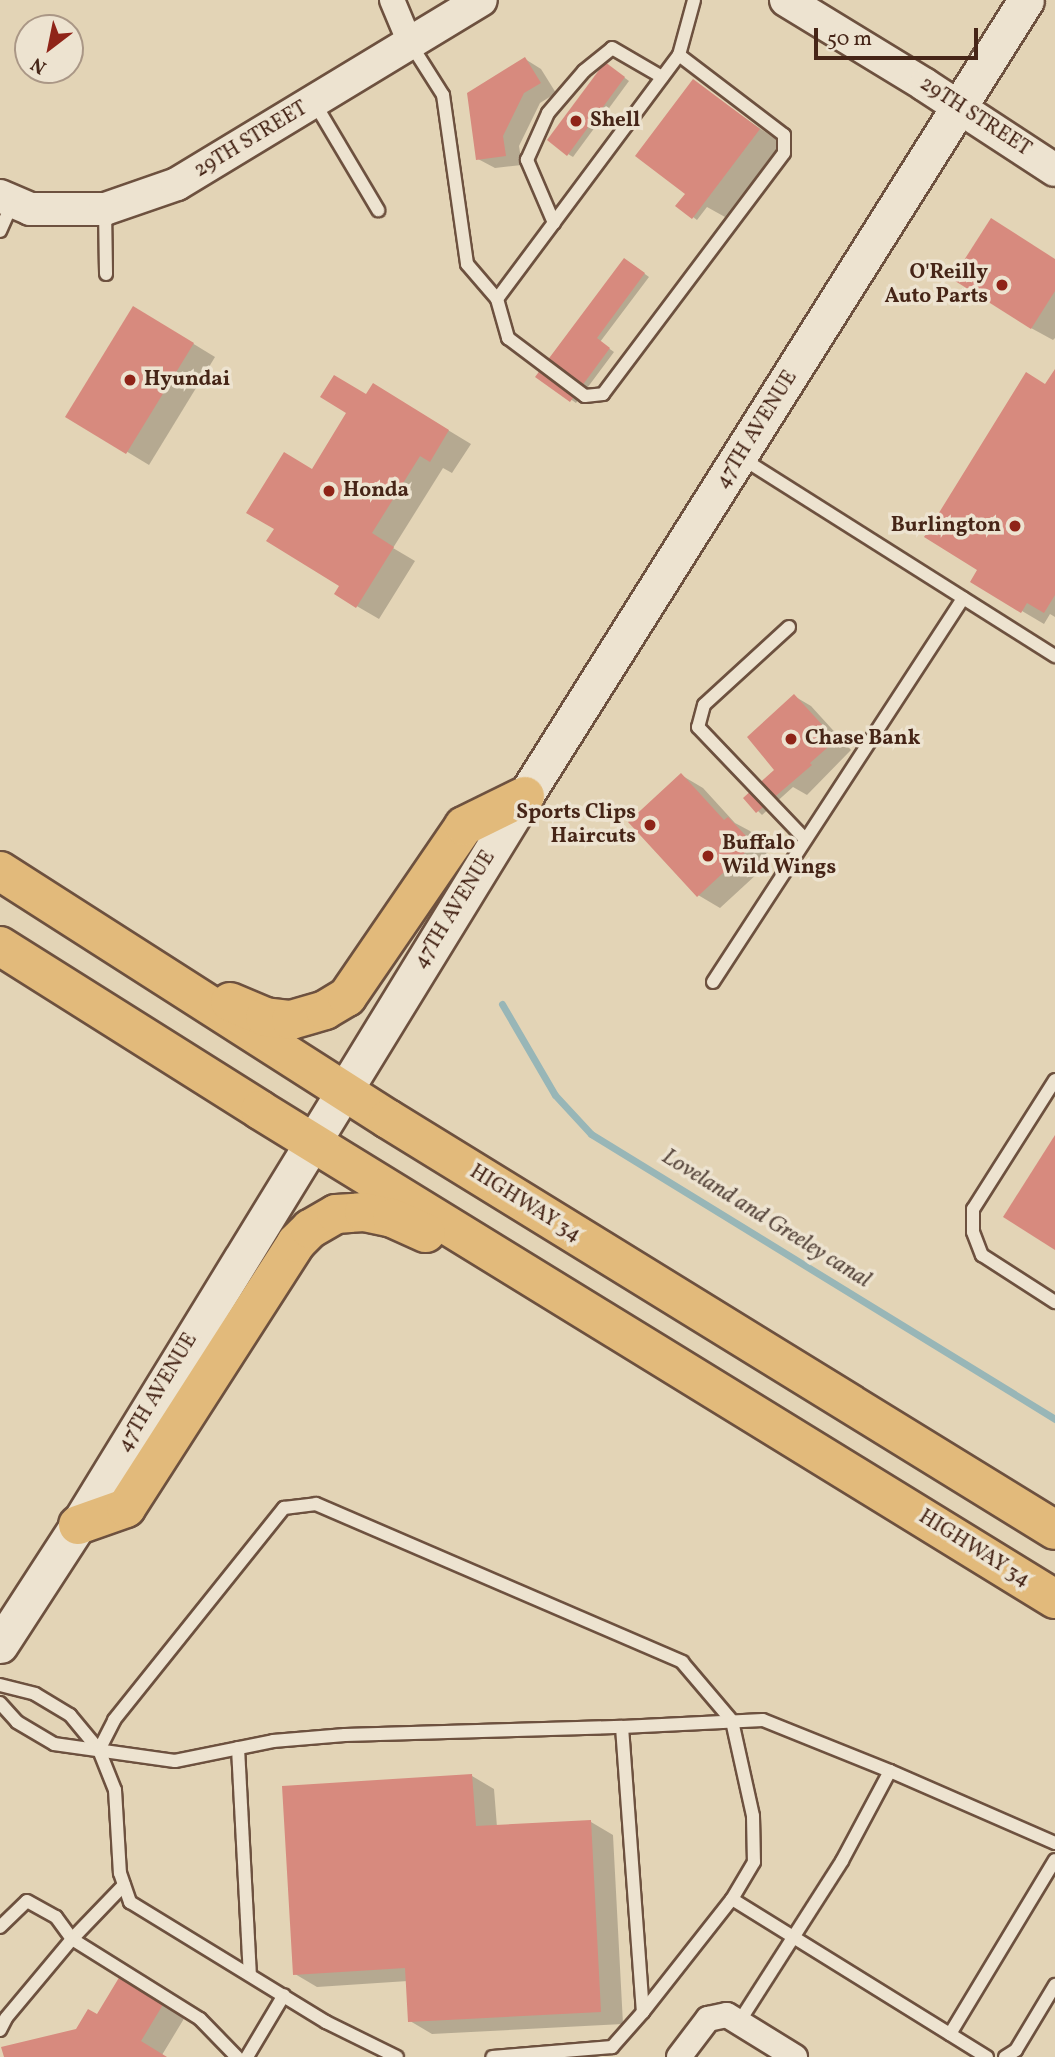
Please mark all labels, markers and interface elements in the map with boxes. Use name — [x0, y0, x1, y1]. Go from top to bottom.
north arrow — [14, 14, 84, 84]
scale bar — [817, 14, 982, 58]
text: 50 m — [827, 25, 872, 54]
text: N — [26, 50, 52, 80]
street label: 29TH STREET — [915, 72, 1035, 162]
street label: 29TH STREET — [190, 96, 312, 184]
place label: Shell — [590, 108, 640, 134]
marker: Shell — [568, 113, 584, 129]
place label: O'Reilly Auto Parts — [884, 260, 988, 310]
marker: O'Reilly Auto Parts — [994, 277, 1010, 293]
street label: 47TH AVENUE — [711, 366, 803, 494]
place label: Hyundai — [144, 367, 230, 393]
marker: Hyundai — [122, 372, 138, 388]
place label: Honda — [343, 478, 409, 504]
marker: Honda — [321, 483, 337, 499]
place label: Burlington — [891, 513, 1001, 539]
marker: Burlington — [1007, 518, 1023, 534]
place label: Chase Bank — [805, 726, 920, 752]
marker: Chase Bank — [783, 731, 799, 747]
place label: Sports Clips Haircuts — [516, 800, 636, 850]
marker: Sports Clips Haircuts — [642, 817, 658, 833]
place label: Buffalo Wild Wings — [722, 831, 837, 881]
street label: 47TH AVENUE — [409, 846, 501, 974]
marker: Buffalo Wild Wings — [700, 848, 716, 864]
water label: Loveland and Greeley canal — [656, 1143, 876, 1295]
street label: HIGHWAY 34 — [464, 1160, 586, 1248]
street label: 47TH AVENUE — [113, 1329, 203, 1457]
street label: HIGHWAY 34 — [913, 1505, 1035, 1593]

